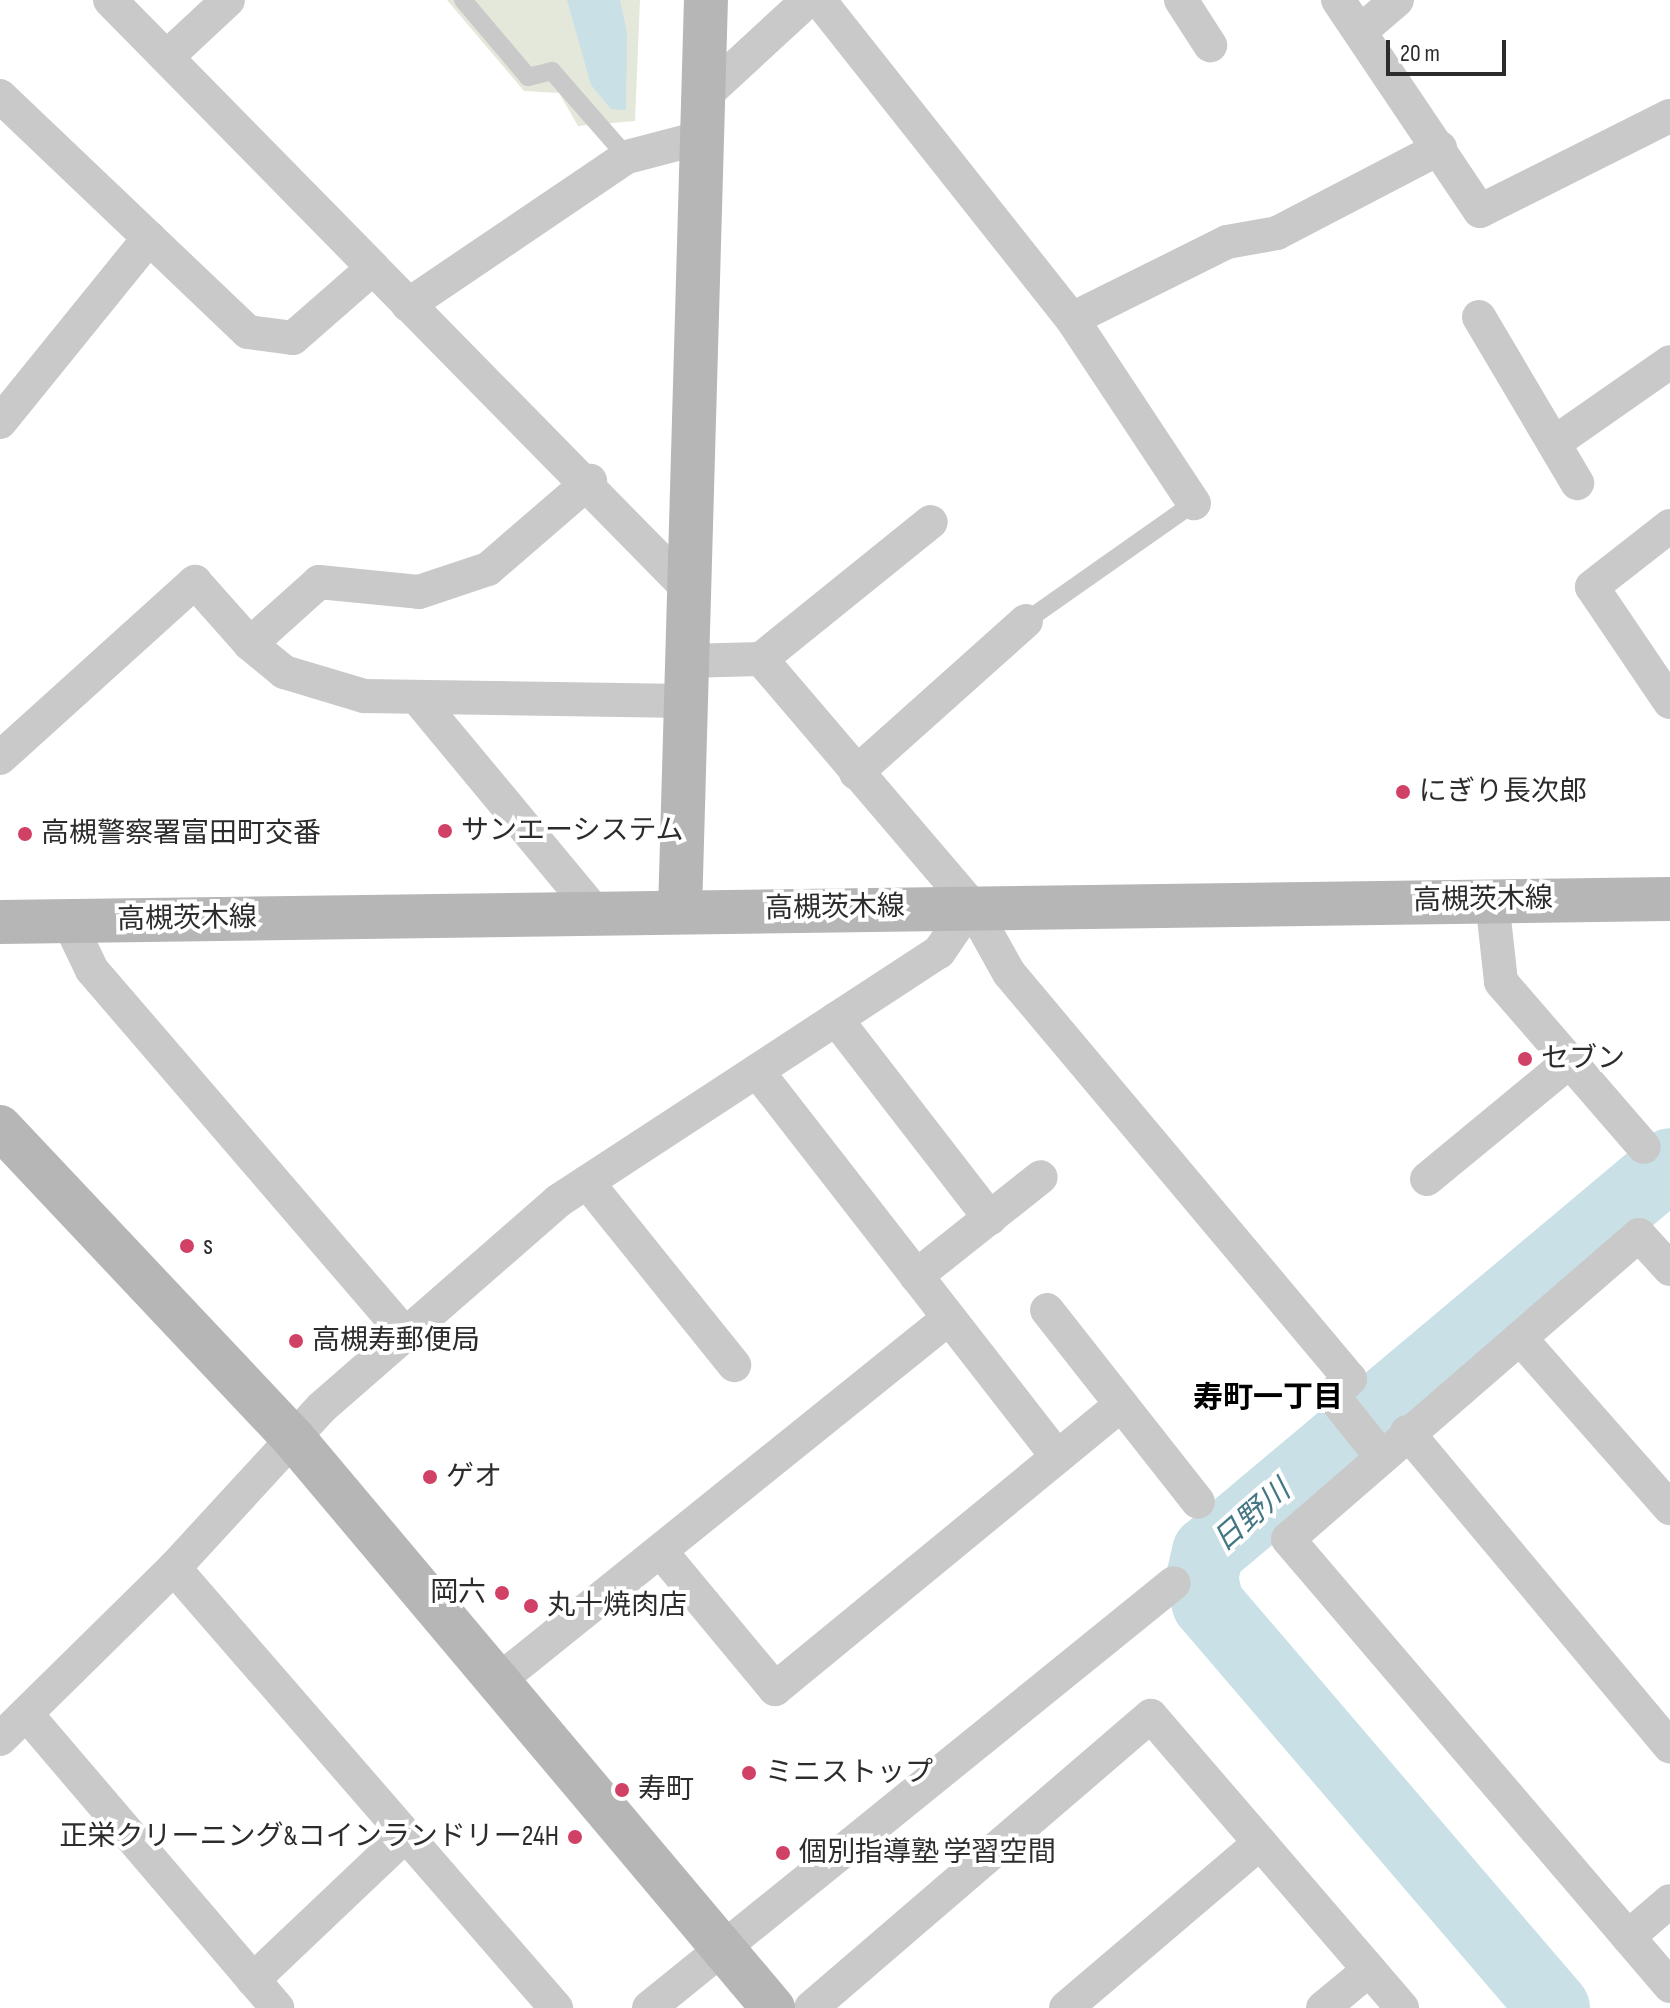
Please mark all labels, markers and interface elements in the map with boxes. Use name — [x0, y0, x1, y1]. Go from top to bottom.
scale bar — [1390, 24, 1510, 74]
text: 20 m — [1400, 39, 1440, 68]
place label: にぎり長次郎 — [1419, 775, 1587, 809]
marker: にぎり長次郎 — [1394, 783, 1412, 801]
place label: サンエーシステム — [461, 814, 685, 848]
place label: 高槻警察署富田町交番 — [41, 817, 321, 851]
marker: サンエーシステム — [436, 822, 454, 840]
marker: 高槻警察署富田町交番 — [16, 825, 34, 843]
street label: 高槻茨木線 — [1413, 882, 1553, 918]
street label: 高槻茨木線 — [765, 890, 905, 926]
street label: 高槻茨木線 — [117, 901, 257, 937]
place label: セブン — [1541, 1042, 1625, 1076]
marker: セブン — [1516, 1050, 1534, 1068]
place label: s — [203, 1229, 213, 1263]
marker: s — [178, 1237, 196, 1255]
place label: 高槻寿郵便局 — [312, 1324, 480, 1358]
marker: 高槻寿郵便局 — [287, 1332, 305, 1350]
district label: 寿町一丁目 — [1193, 1380, 1343, 1416]
place label: ゲオ — [446, 1460, 502, 1494]
marker: ゲオ — [421, 1468, 439, 1486]
water label: 日野川 — [1206, 1473, 1298, 1559]
place label: 岡六 — [430, 1576, 486, 1610]
marker: 岡六 — [493, 1584, 511, 1602]
place label: 丸十焼肉店 — [547, 1589, 687, 1623]
marker: 丸十焼肉店 — [522, 1597, 540, 1615]
place label: ミニストップ — [765, 1756, 933, 1790]
marker: ミニストップ — [740, 1764, 758, 1782]
place label: 寿町 — [638, 1773, 694, 1807]
marker: 寿町 — [613, 1781, 631, 1799]
place label: 正栄クリーニング&コインランドリー24H — [60, 1820, 559, 1854]
marker: 正栄クリーニング&コインランドリー24H — [566, 1828, 584, 1846]
place label: 個別指導塾 学習空間 — [799, 1836, 1055, 1870]
marker: 個別指導塾 学習空間 — [774, 1844, 792, 1862]

